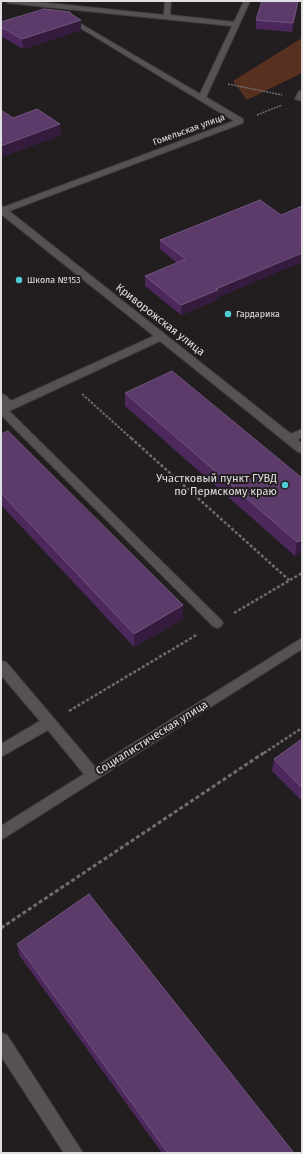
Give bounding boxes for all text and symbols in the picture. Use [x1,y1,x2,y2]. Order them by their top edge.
street label: Гомельская улица [152,112,226,148]
marker: Школа №153 [14,275,24,285]
place label: Школа №153 [27,275,80,285]
street label: Криворожская улица [113,281,207,359]
marker: Гардарика [223,309,233,319]
place label: Гардарика [236,309,280,319]
place label: Участковый пункт ГУВД по Пермскому краю [156,472,277,498]
marker: Участковый пункт ГУВД по Пермскому краю [280,480,290,490]
street label: Социалистическая улица [94,698,210,778]

